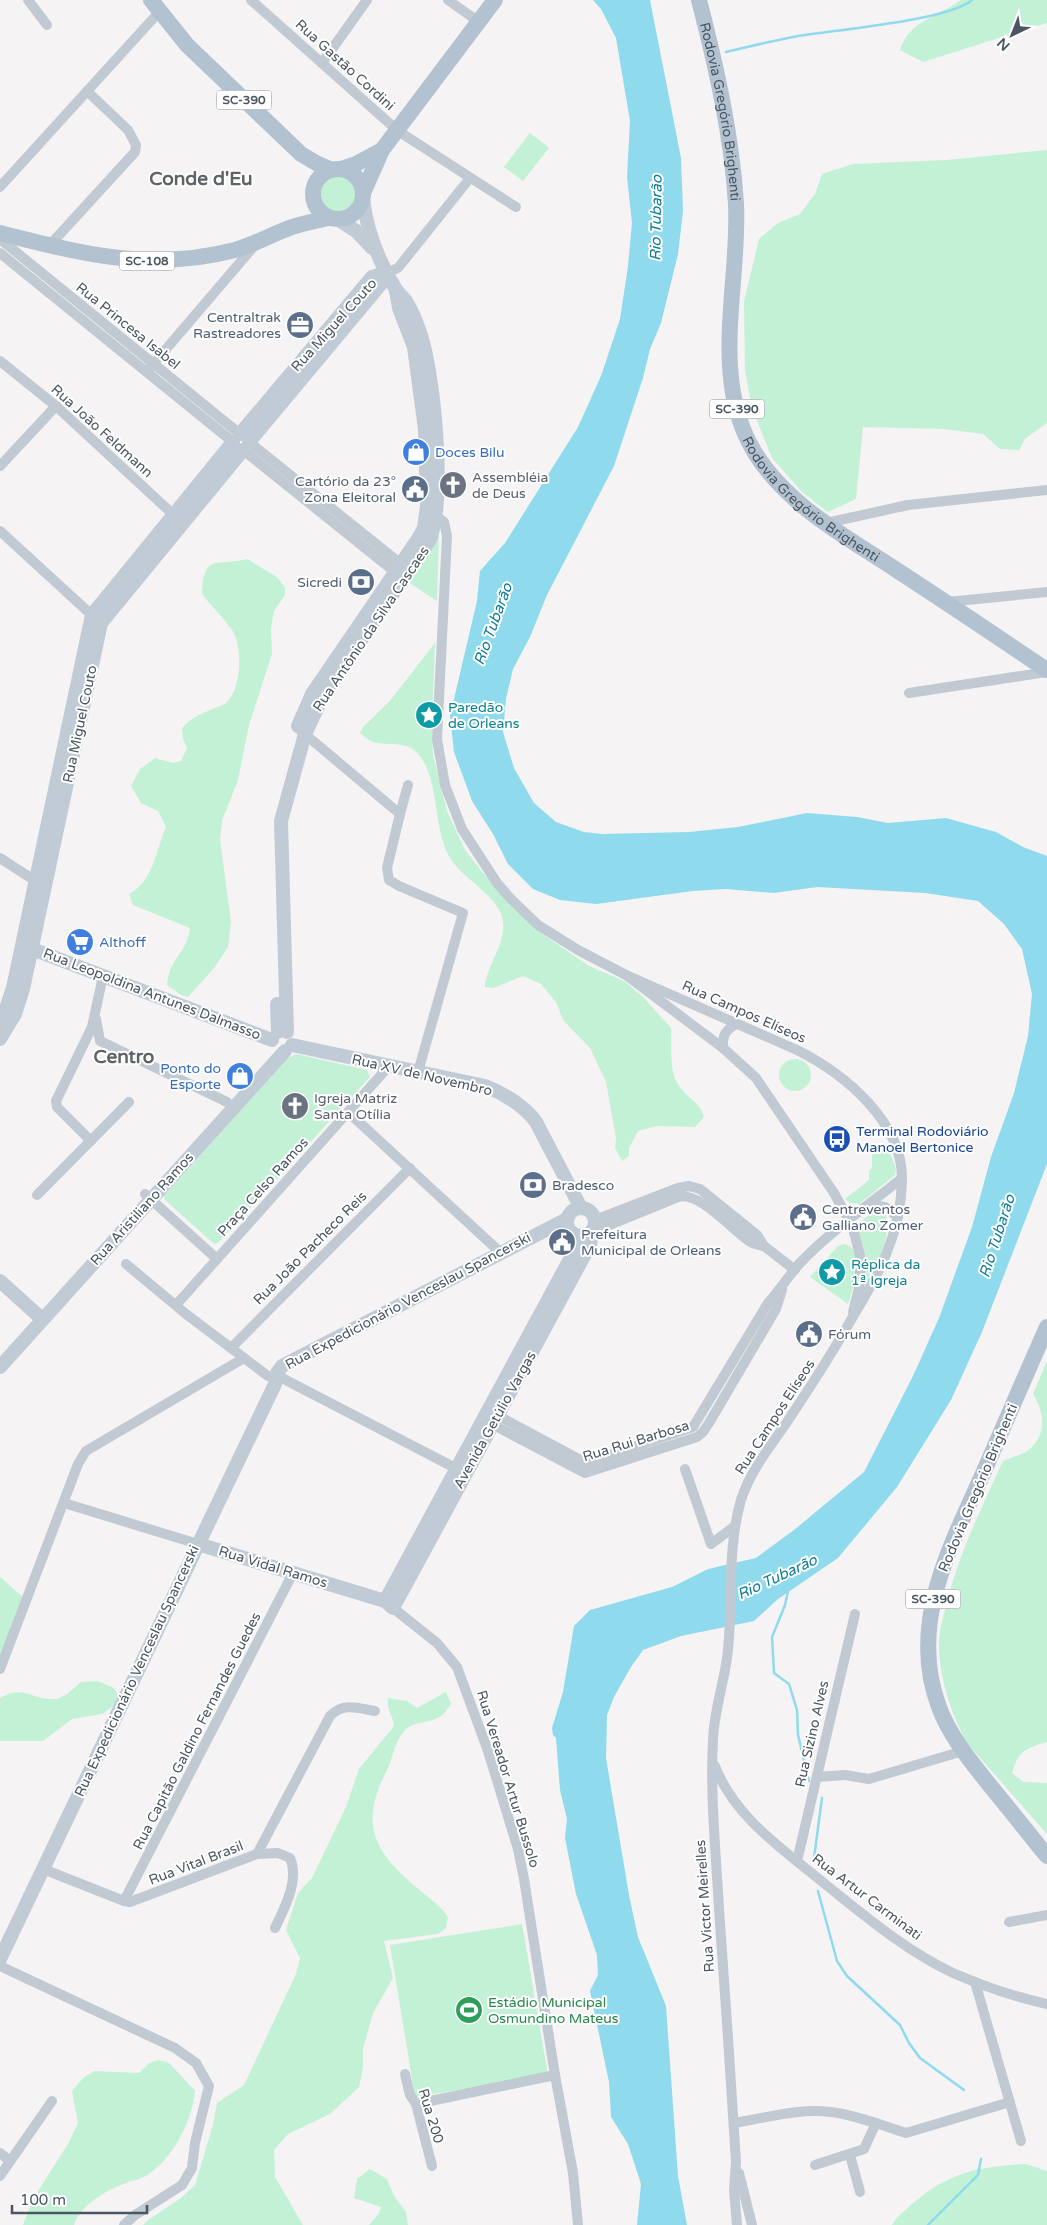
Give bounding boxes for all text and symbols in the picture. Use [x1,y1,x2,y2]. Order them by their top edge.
north arrow [987,10,1037,60]
street label: Rua Gastão Cordini [292,16,398,114]
street label: Rodovia Gregório Brighenti [696,20,744,202]
text: N [994,34,1013,54]
road number: SC-390 [216,90,272,110]
district label: Conde d'Eu [149,168,253,190]
water label: Rio Tubarão [646,174,666,261]
road number: SC-108 [120,252,174,270]
street label: Rua Miguel Couto [288,275,380,375]
street label: Rua Princesa Isabel [73,279,183,373]
place label: Centraltrak Rastreadores [193,309,281,342]
office icon: Centraltrak Rastreadores [285,310,315,340]
street label: Rua João Feldmann [48,381,156,481]
road number: SC-390 [710,399,764,418]
street label: Rodovia Gregório Brighenti [739,433,883,565]
shop icon: Doces Bilu [401,437,431,467]
place label: Doces Bilu [435,444,505,461]
place label: Assembléia de Deus [472,469,548,502]
church icon: Assembléia de Deus [438,470,468,500]
place label: Cartório da 23° Zona Eleitoral [295,473,396,506]
public building icon: Cartório da 23° Zona Eleitoral [400,474,430,504]
street label: Rua Antônio da Silva Cascaes [309,543,433,715]
bank icon: Sicredi [346,567,376,597]
place label: Sicredi [297,574,342,591]
water label: Rio Tubarão [470,580,516,667]
street label: Rua Miguel Couto [59,664,101,784]
place label: Paredão de Orleans [448,699,520,732]
place icon: Paredão de Orleans [414,700,444,730]
supermarket icon: Althoff [65,927,95,957]
place label: Althoff [99,934,146,951]
street label: Rua Leopoldina Antunes Dalmasso [41,945,263,1043]
street label: Rua Campos Elíseos [679,977,809,1047]
district label: Centro [94,1046,154,1068]
street label: Rua XV de Novembro [350,1051,494,1099]
place label: Ponto do Esporte [160,1060,221,1093]
shop icon: Ponto do Esporte [225,1061,255,1091]
place label: Igreja Matriz Santa Otília [314,1090,397,1123]
church icon: Igreja Matriz Santa Otília [280,1091,310,1121]
place label: Terminal Rodoviário Manoel Bertonice [856,1123,989,1156]
bus stop icon: Terminal Rodoviário Manoel Bertonice [822,1124,852,1154]
street label: Praça Celso Ramos [214,1134,312,1240]
street label: Rua Aristiliano Ramos [87,1149,197,1269]
bank icon: Bradesco [518,1170,548,1200]
place label: Bradesco [552,1177,614,1194]
street label: Rua João Pacheco Reis [250,1188,370,1308]
water label: Rio Tubarão [975,1191,1019,1280]
place label: Centreventos Galliano Zomer [822,1201,924,1234]
public building icon: Centreventos Galliano Zomer [788,1202,818,1232]
place label: Prefeitura Municipal de Orleans [581,1226,721,1259]
public building icon: Prefeitura Municipal de Orleans [547,1227,577,1257]
street label: Rua Expedicionário Venceslau Spancerski [282,1229,534,1373]
place label: Réplica da 1ª Igreja [851,1256,920,1289]
place icon: Réplica da 1ª Igreja [817,1257,847,1287]
public building icon: Fórum [794,1319,824,1349]
place label: Fórum [828,1326,871,1343]
street label: Avenida Getúlio Vargas [450,1348,540,1492]
street label: Rua Campos Elíseos [731,1356,819,1478]
street label: Rodovia Gregório Brighenti [935,1401,1021,1575]
street label: Rua Rui Barbosa [581,1417,691,1465]
street label: Rua Vidal Ramos [217,1542,330,1592]
street label: Rua Expedicionário Venceslau Spancerski [71,1543,203,1799]
water label: Rio Tubarão [734,1550,821,1603]
road number: SC-390 [906,1590,960,1608]
street label: Rua Capitão Galdino Fernandes Guedes [129,1609,265,1852]
street label: Rua Sizino Alves [791,1679,833,1789]
street label: Rua Vereador Artur Bussolo [473,1688,543,1870]
street label: Rua Vital Brasil [146,1837,246,1889]
street label: Rua Victor Meirelles [692,1839,718,1973]
street label: Rua Artur Carminati [809,1850,925,1944]
place label: Estádio Municipal Osmundino Mateus [488,1994,619,2027]
sports icon: Estádio Municipal Osmundino Mateus [454,1995,484,2025]
street label: Rua 200 [415,2087,447,2146]
scale bar [12,2182,148,2214]
text: 100 m [20,2191,66,2209]

